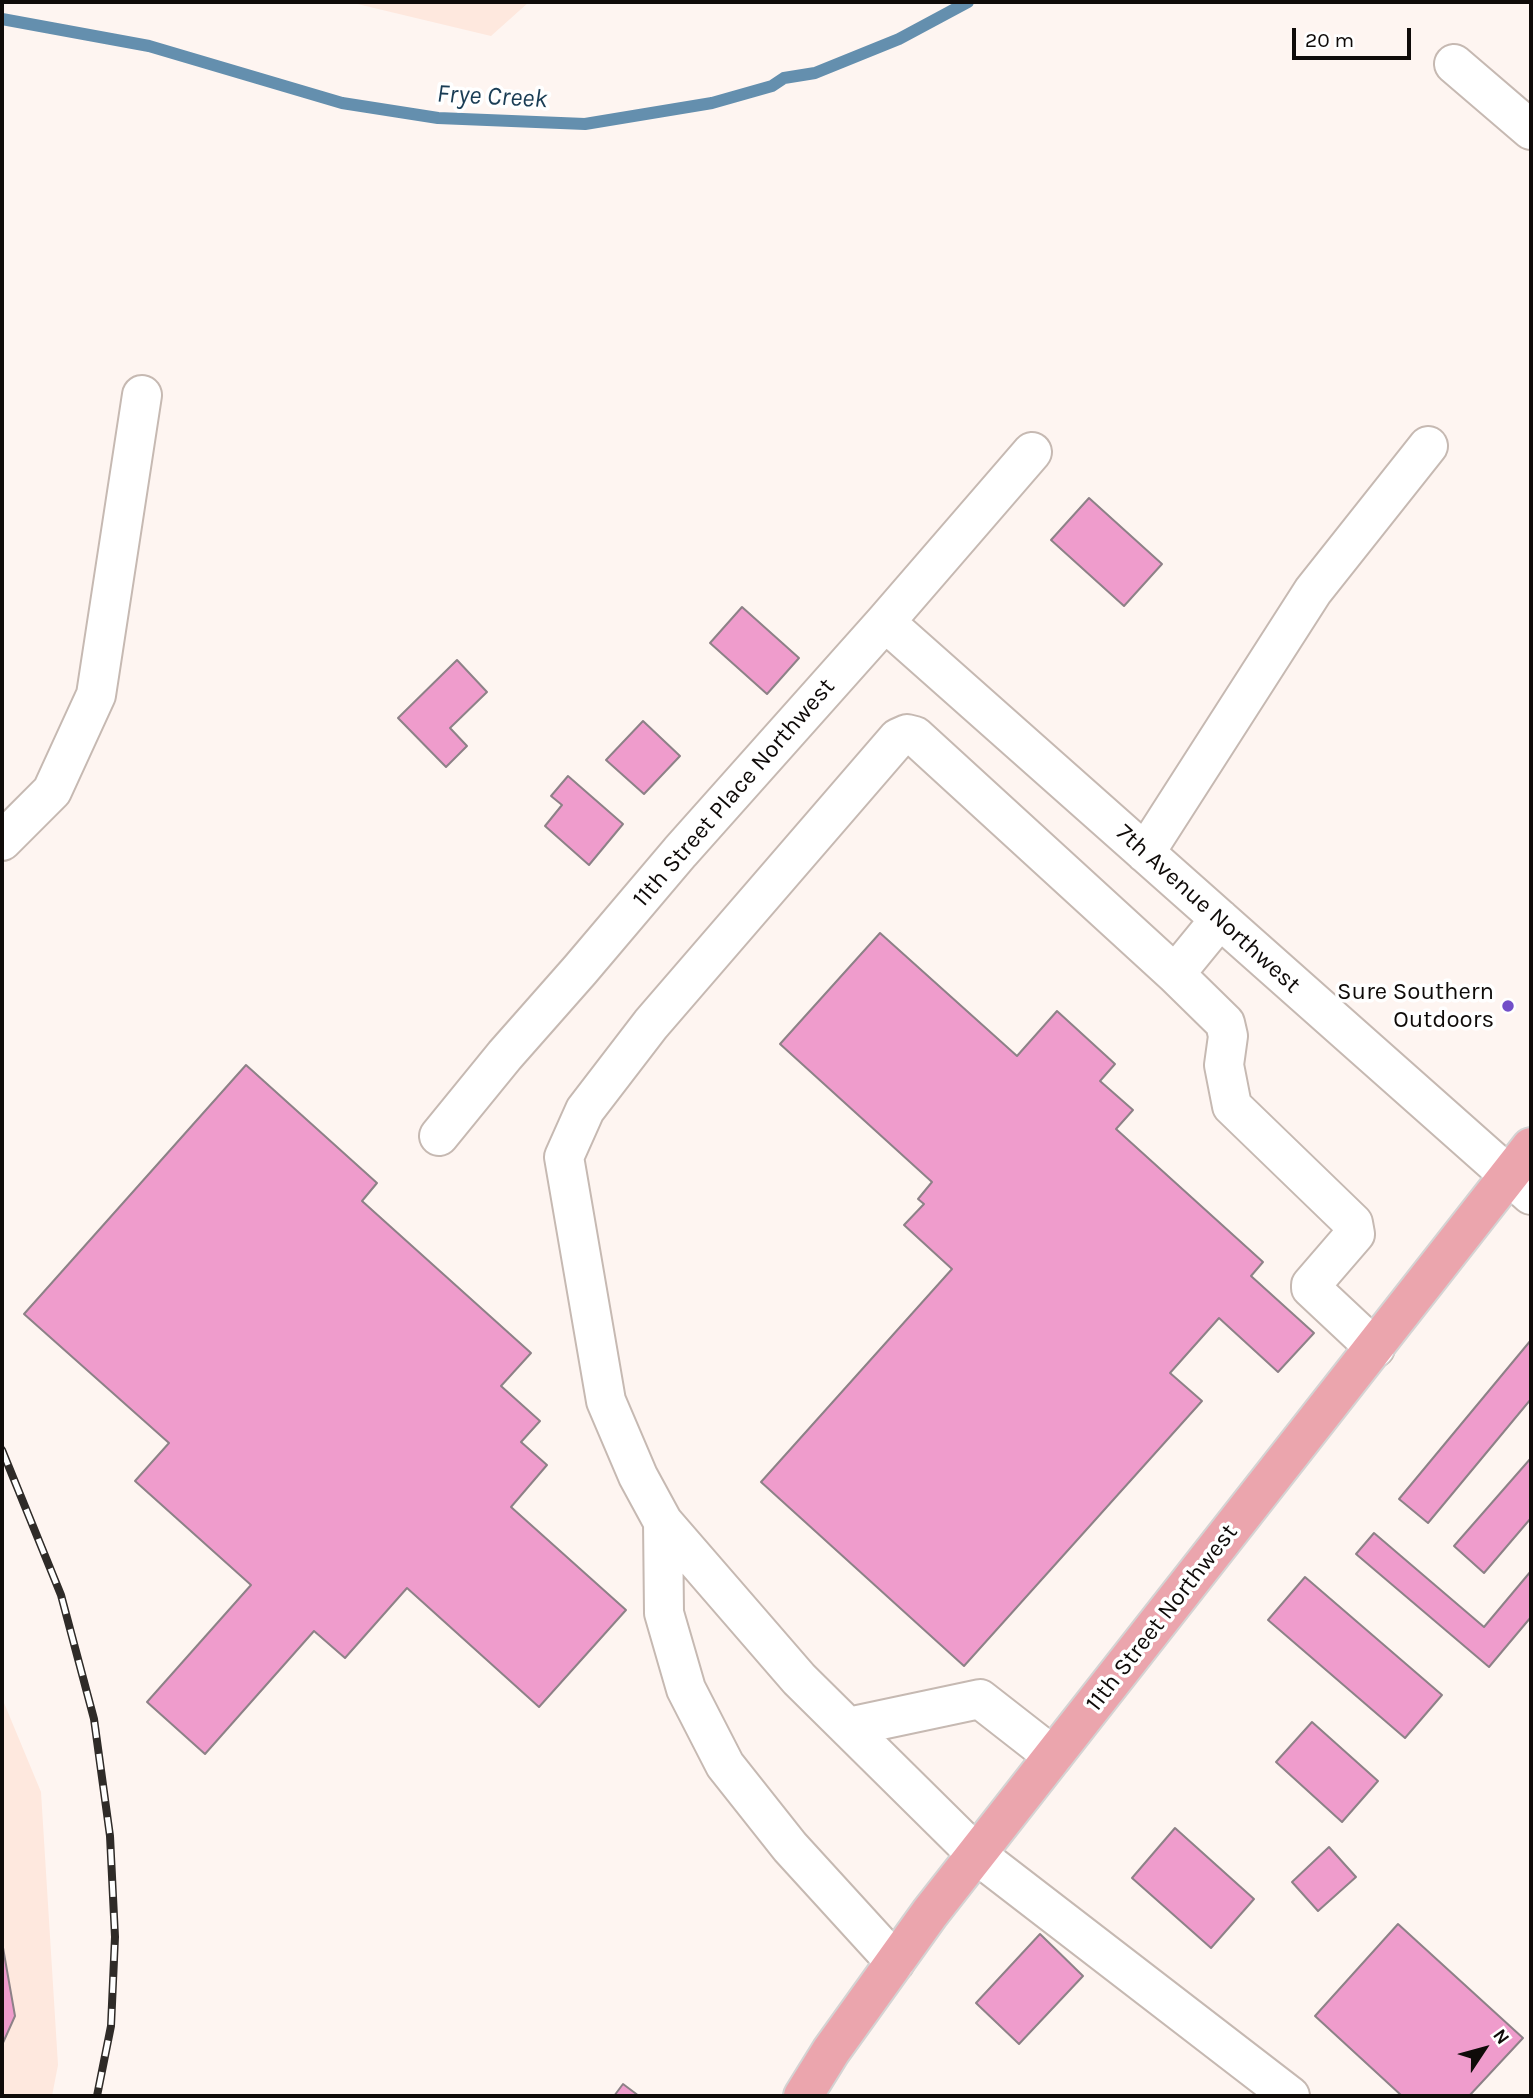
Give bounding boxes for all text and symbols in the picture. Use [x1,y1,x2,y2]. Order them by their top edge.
scale bar [1295,14,1414,58]
text: 20 m [1305,28,1354,52]
water label: Frye Creek [436,79,548,115]
street label: 11th Street Place Northwest [627,673,841,913]
street label: 7th Avenue Northwest [1110,819,1306,999]
place label: Sure Southern Outdoors [1337,978,1494,1034]
marker: Sure Southern Outdoors [1500,998,1516,1014]
street label: 11th Street Northwest [1080,1519,1244,1717]
north arrow [1449,2014,1519,2084]
text: N [1488,2025,1514,2049]

